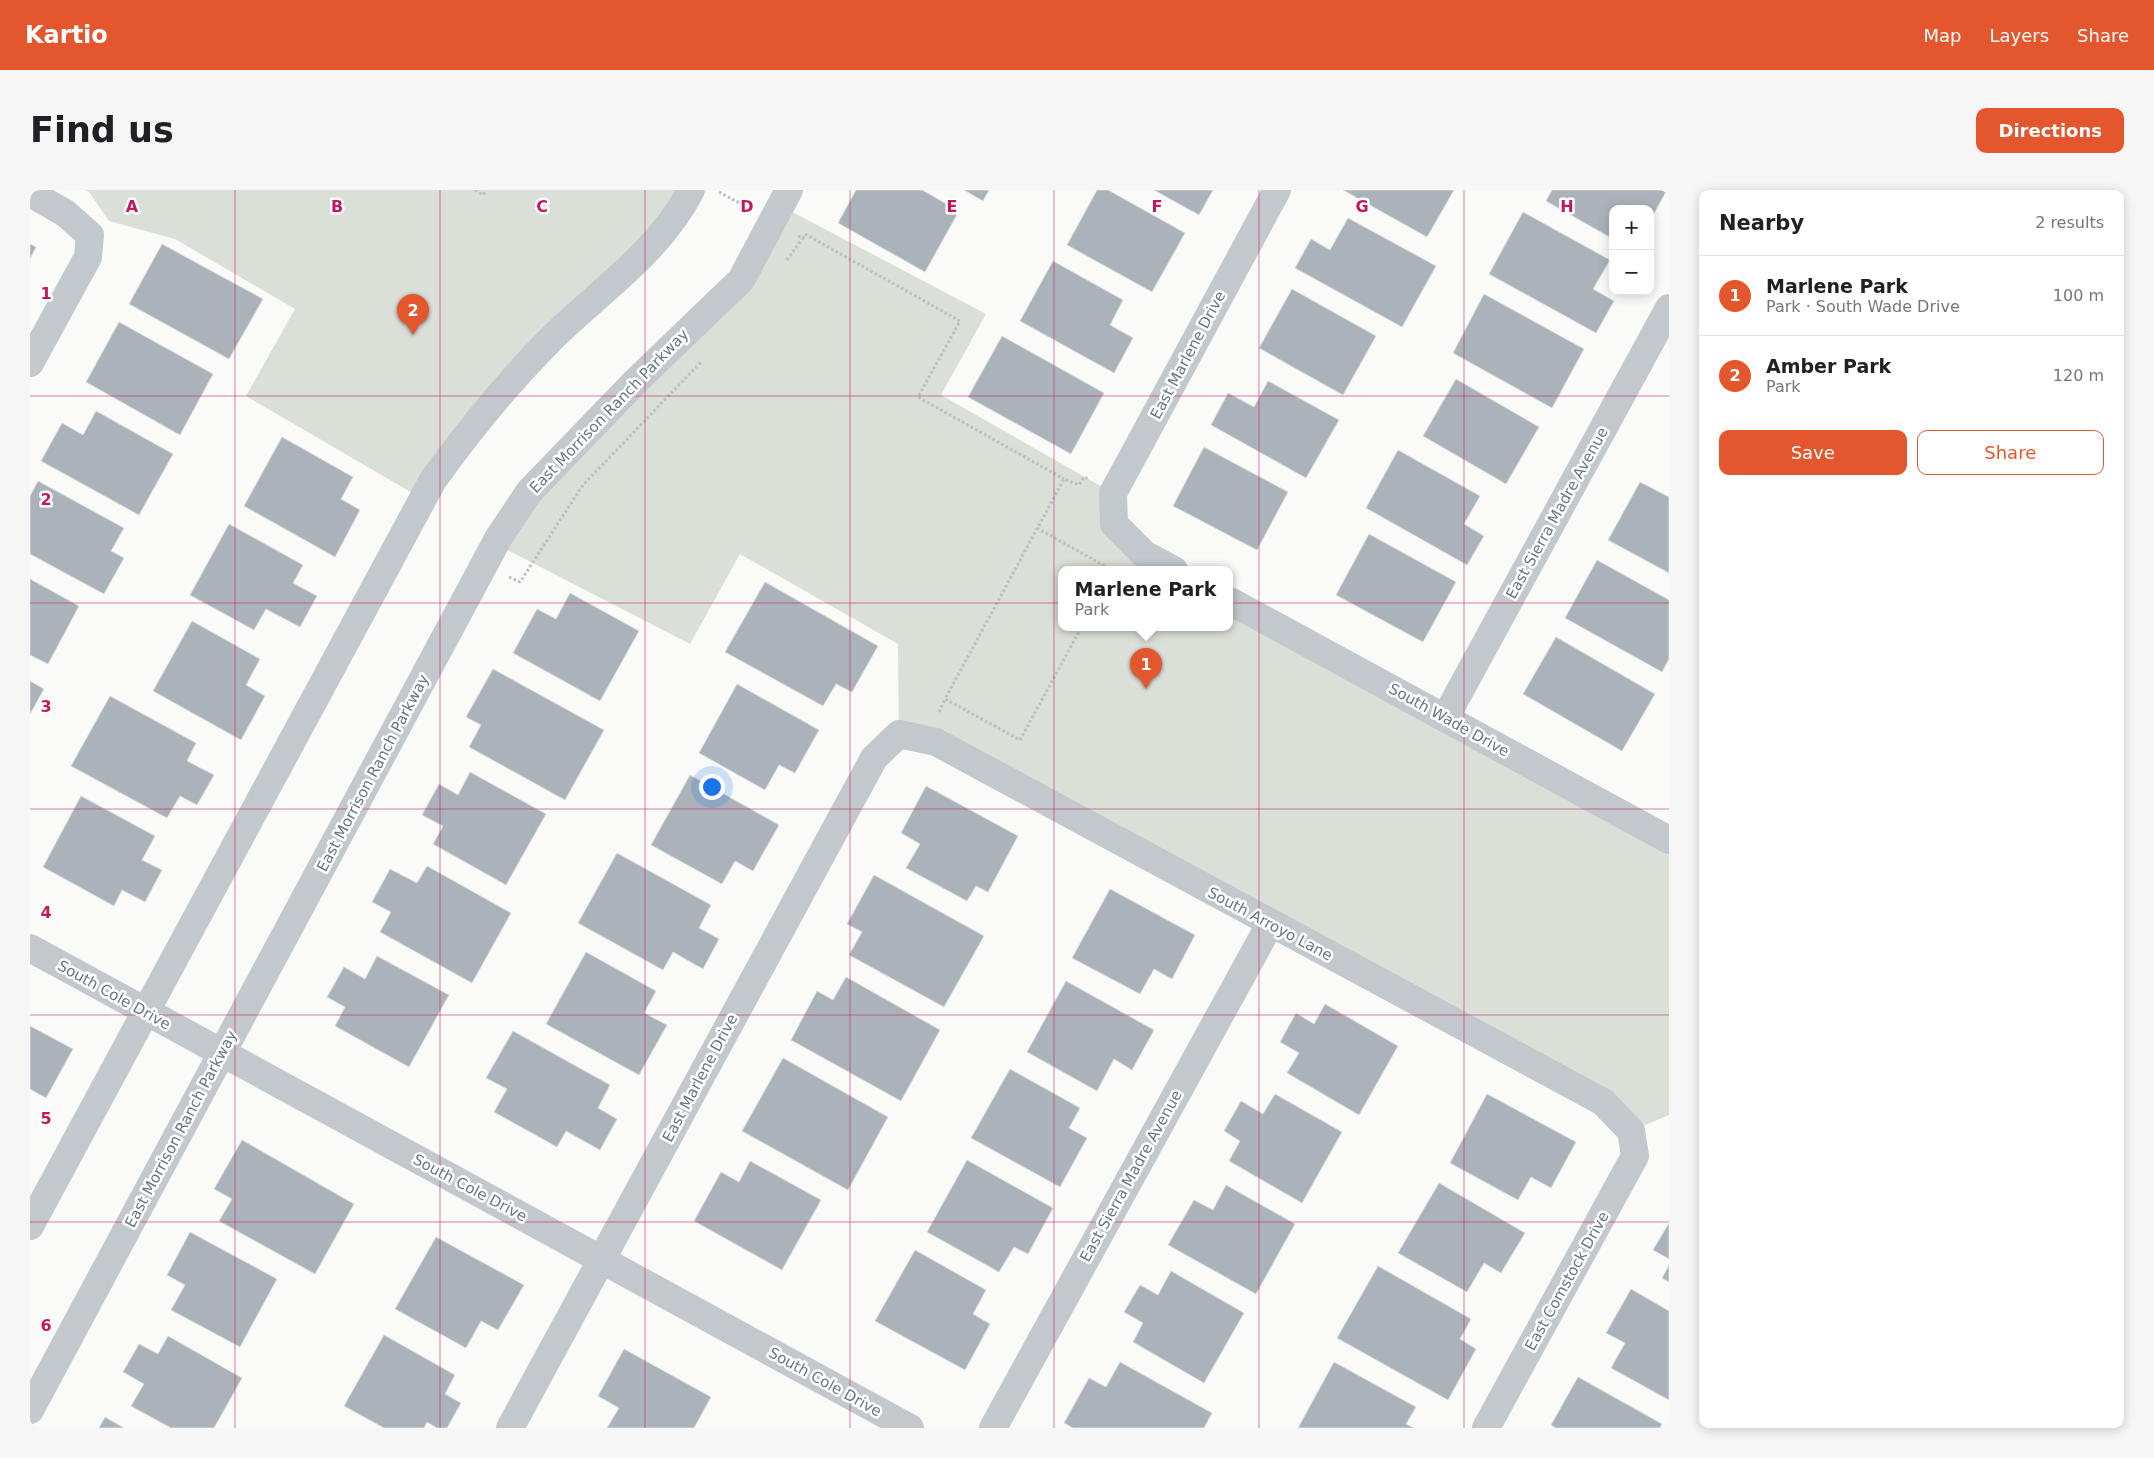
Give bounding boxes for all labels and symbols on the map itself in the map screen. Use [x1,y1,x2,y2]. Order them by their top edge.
text: A [126,197,139,216]
text: B [331,197,343,216]
text: C [536,197,548,216]
text: D [740,197,754,216]
text: E [947,197,957,216]
text: F [1152,197,1162,216]
text: G [1355,197,1369,216]
text: H [1560,197,1574,216]
text: 1 [40,284,52,303]
street label: East Marlene Drive [1147,288,1229,422]
pin: 2 [397,294,429,335]
street label: East Morrison Ranch Parkway [526,325,692,497]
street label: East Sierra Madre Avenue [1502,424,1612,602]
text: 2 [40,490,52,509]
pin: 1 [1130,648,1162,689]
street label: East Morrison Ranch Parkway [313,671,433,875]
street label: South Wade Drive [1386,679,1512,761]
text: 3 [40,697,52,716]
your location [699,774,725,800]
street label: South Arroyo Lane [1205,884,1335,964]
text: 4 [40,903,52,922]
street label: South Cole Drive [54,957,174,1033]
street label: East Marlene Drive [659,1011,741,1145]
street label: East Morrison Ranch Parkway [121,1027,241,1231]
street label: East Sierra Madre Avenue [1076,1087,1186,1265]
text: 5 [40,1109,52,1128]
street label: South Cole Drive [410,1150,530,1226]
street label: East Comstock Drive [1521,1208,1613,1354]
text: 6 [40,1316,52,1335]
street label: South Cole Drive [765,1344,885,1420]

